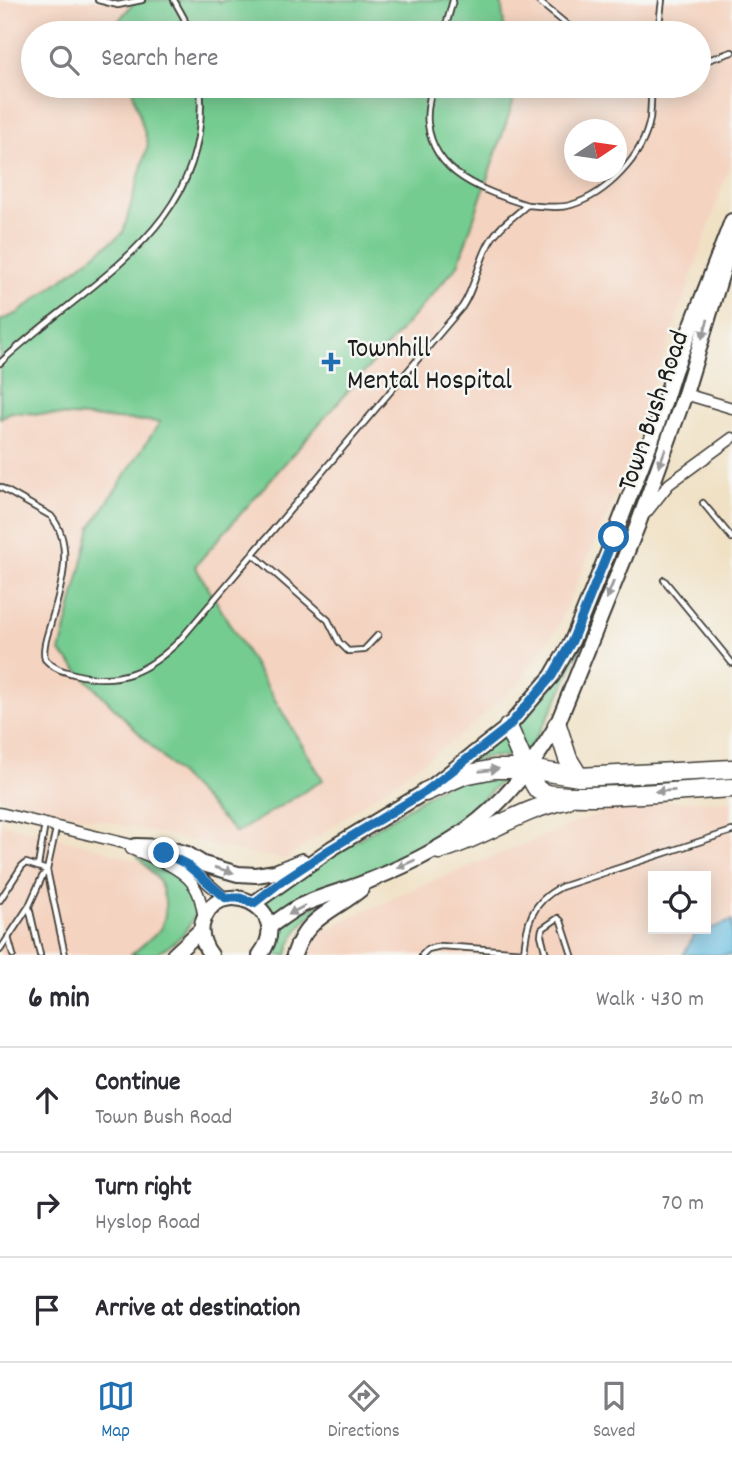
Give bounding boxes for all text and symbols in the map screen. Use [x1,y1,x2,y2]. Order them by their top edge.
search box [21,21,711,98]
icon: search [45,41,83,79]
text: Search here [101,41,219,78]
north arrow [564,119,627,182]
one-way arrow [699,319,710,340]
street label: Town Bush Road [610,326,702,497]
place label: Townhill Mental Hospital [347,331,512,403]
marker: Townhill Mental Hospital [321,352,341,372]
one-way arrow [656,447,667,468]
route start [598,521,629,552]
one-way arrow [605,580,616,601]
one-way arrow [479,764,501,775]
one-way arrow [654,786,676,797]
route end [148,837,179,868]
one-way arrow [395,859,416,870]
one-way arrow [214,866,235,876]
map controls [648,871,711,934]
button: locate [648,871,711,934]
one-way arrow [287,904,306,916]
text: 6 min [28,979,90,1022]
text: Walk · 430 m [596,984,704,1017]
text: Continue [95,1065,180,1102]
icon: ahead [28,1081,66,1119]
text: 360 m [649,1083,704,1116]
text: Town Bush Road [95,1102,232,1135]
text: Turn right [95,1170,192,1207]
icon: right [28,1186,66,1224]
text: 70 m [662,1188,704,1221]
text: Hyslop Road [95,1207,200,1240]
icon: arrive [28,1291,66,1329]
text: Arrive at destination [95,1291,300,1328]
tab: Map [97,1377,135,1446]
tab: Directions [328,1377,400,1446]
tab: Saved [593,1377,635,1446]

